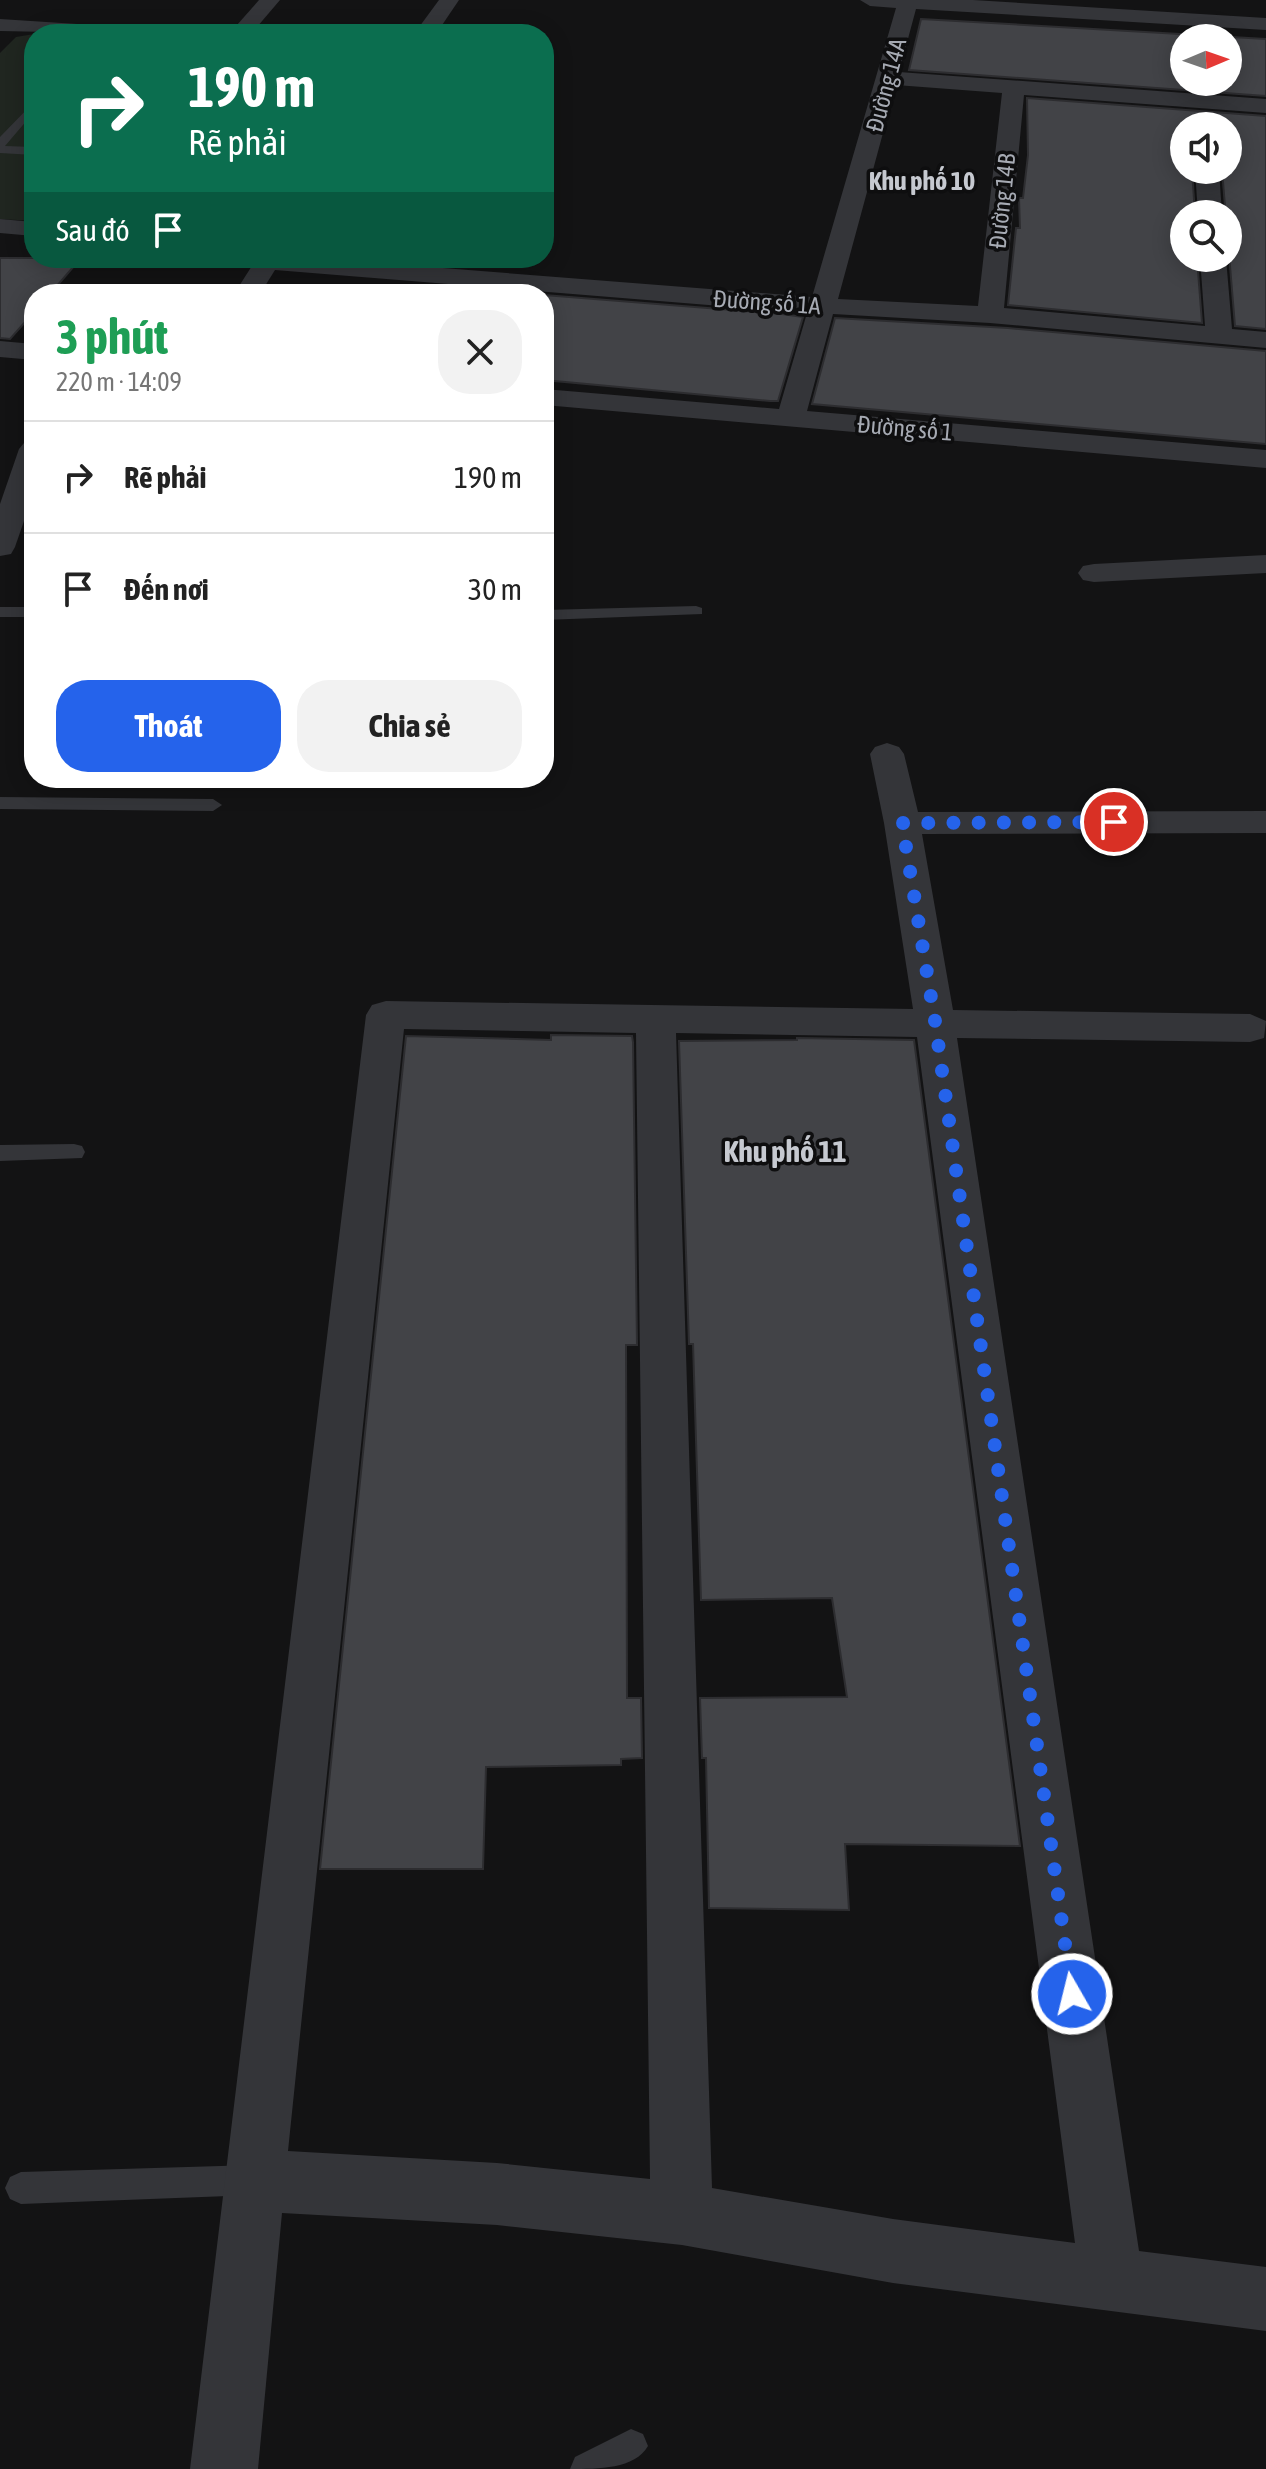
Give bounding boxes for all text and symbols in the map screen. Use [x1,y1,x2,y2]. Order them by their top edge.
north arrow [1170,24,1242,96]
map controls [1170,24,1242,272]
street label: Đường 14A [861,35,912,135]
text: 190 m [188,55,315,119]
icon: right [56,56,160,160]
button: sound [1170,112,1242,184]
text: Rẽ phải [188,121,287,163]
street label: Đường 14B [984,151,1020,250]
district label: Khu phố 10 [869,166,975,196]
button: search [1170,200,1242,272]
icon: arrive [146,208,190,252]
text: Sau đó [56,213,130,247]
street label: Đường số 1A [712,285,822,319]
text: 3 phút [56,309,168,364]
button: close [438,310,522,394]
text: 220 m · 14:09 [56,367,182,397]
street label: Đường số 1 [856,410,954,446]
icon: right [56,455,100,499]
text: Rẽ phải [124,460,206,494]
text: 190 m [454,460,522,494]
icon: arrive [56,567,100,611]
text: Đến nơi [124,572,209,606]
text: 30 m [468,572,522,606]
button: Thoát [56,680,281,772]
button: Chia sẻ [297,680,522,772]
pin [1080,788,1148,856]
icon: arrive [1092,800,1136,844]
district label: Khu phố 11 [723,1134,847,1168]
position arrow [1030,1952,1114,2036]

